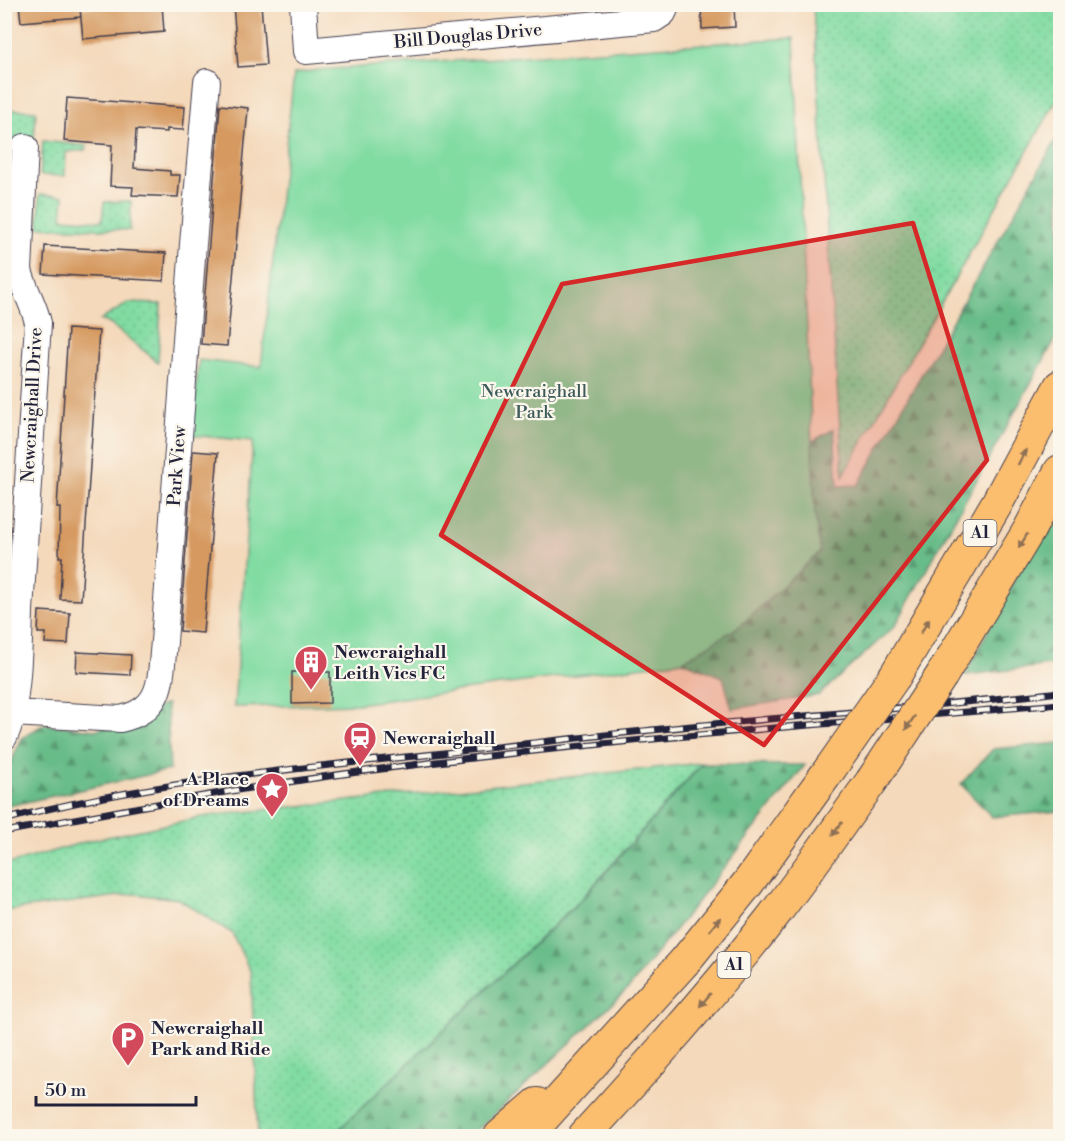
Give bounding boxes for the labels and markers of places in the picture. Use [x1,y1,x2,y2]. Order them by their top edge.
place label: Newcraighall Leith Vics FC [334,641,446,685]
building icon: Newcraighall Leith Vics FC [293,644,329,691]
station icon: Newcraighall [342,720,378,767]
place label: Newcraighall [383,727,495,750]
place label: A Place of Dreams [163,768,249,812]
place icon: A Place of Dreams [254,771,290,818]
place label: Newcraighall Park and Ride [151,1017,271,1061]
parking icon: Newcraighall Park and Ride [110,1020,146,1067]

